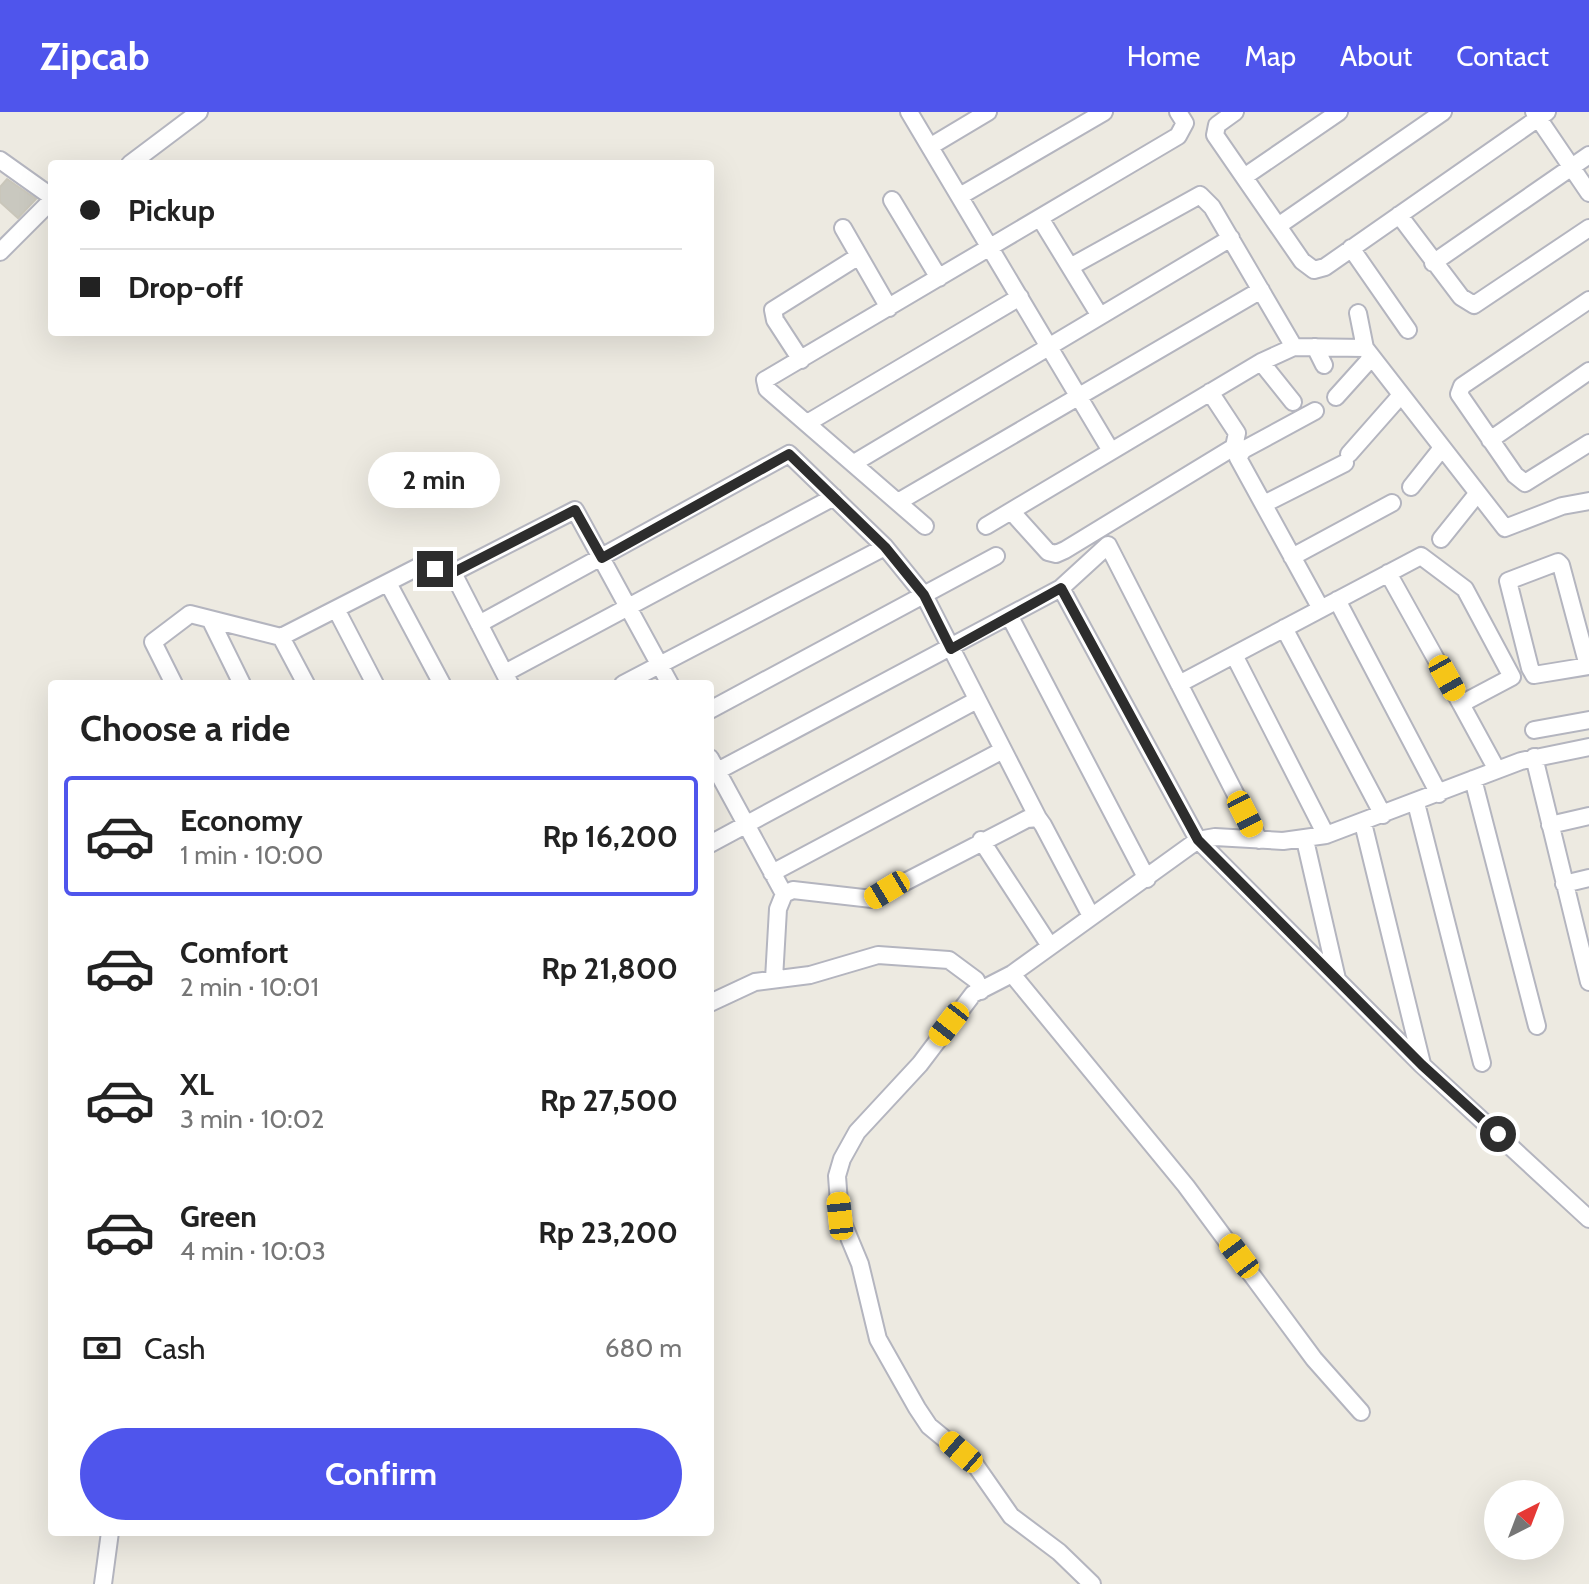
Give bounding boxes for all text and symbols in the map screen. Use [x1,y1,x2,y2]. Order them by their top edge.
text: Zipcab [40,33,149,80]
text: Home [1127,39,1200,73]
text: Map [1244,39,1296,73]
text: About [1340,39,1412,73]
text: Contact [1456,39,1549,73]
text: Pickup [128,192,215,229]
text: Drop-off [128,269,243,306]
callout: 2 min [369,453,501,509]
text: 2 min [403,464,465,496]
route end [417,551,453,587]
car [1425,651,1469,705]
text: Choose a ride [80,706,290,750]
car [1223,787,1267,841]
icon: car [84,800,156,872]
text: Economy [180,802,303,839]
text: Rp 16,200 [542,818,678,855]
text: 1 min · 10:00 [180,839,323,871]
car [860,867,914,913]
icon: car [84,932,156,1004]
text: Comfort [180,934,288,971]
text: Rp 21,800 [541,950,678,987]
text: 2 min · 10:01 [180,971,319,1003]
car [925,998,973,1050]
icon: car [84,1064,156,1136]
text: XL [180,1066,214,1103]
text: Rp 27,500 [540,1082,678,1119]
text: 3 min · 10:02 [180,1103,324,1135]
route start [1480,1116,1516,1152]
car [826,1191,854,1241]
icon: car [84,1196,156,1268]
text: Green [180,1198,257,1235]
text: Rp 23,200 [538,1214,678,1251]
car [1215,1230,1263,1282]
text: 4 min · 10:03 [180,1235,326,1267]
icon: cash [80,1326,124,1370]
text: Cash [144,1330,206,1367]
text: 680 m [605,1332,682,1364]
car [935,1427,987,1477]
button: Confirm [80,1428,682,1520]
north arrow [1484,1480,1564,1560]
map controls [1484,1480,1564,1560]

